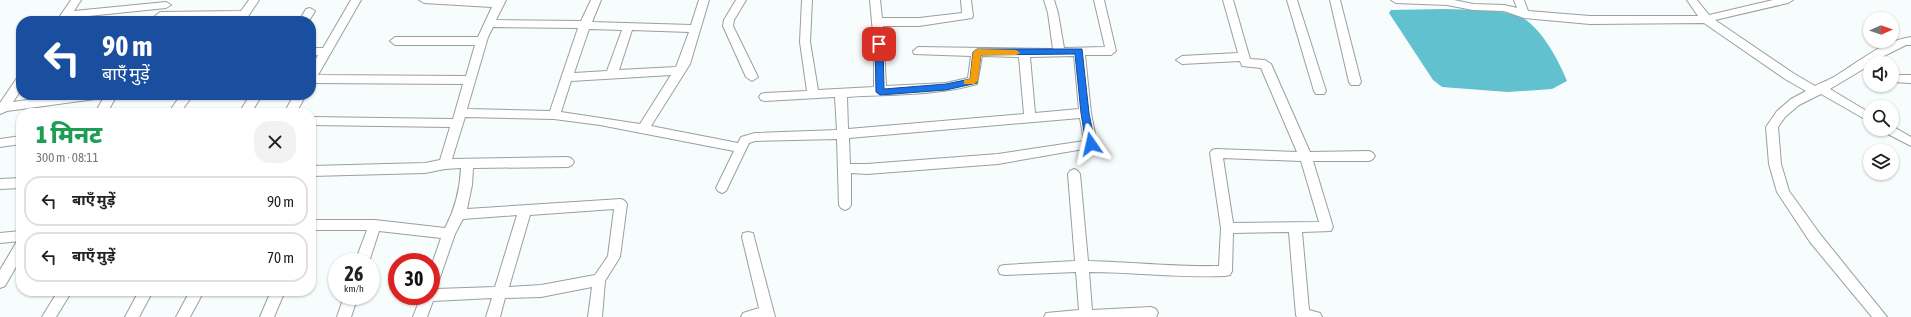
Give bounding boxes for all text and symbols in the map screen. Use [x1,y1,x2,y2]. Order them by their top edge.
north arrow [1863,12,1899,48]
map controls [1863,12,1899,180]
pin [862,27,896,61]
text: 90 m [102,30,152,62]
icon: left [36,32,88,84]
icon: arrive [868,33,890,55]
button: sound [1863,56,1899,92]
text: बाएँ मुड़ें [102,63,150,84]
button: search [1863,100,1899,136]
text: 1 मिनट [36,121,102,148]
button: close [254,121,296,163]
position arrow [1070,123,1112,165]
button: layers [1863,144,1899,180]
text: 300 m · 08:11 [36,150,99,165]
icon: left [38,190,60,212]
text: बाएँ मुड़ें [72,191,115,208]
text: 90 m [267,193,294,210]
icon: left [38,246,60,268]
text: बाएँ मुड़ें [72,247,115,264]
text: 70 m [267,249,294,266]
speed limit sign: 30 [388,253,440,305]
text: 26 [345,262,363,285]
text: km/h [344,283,364,294]

